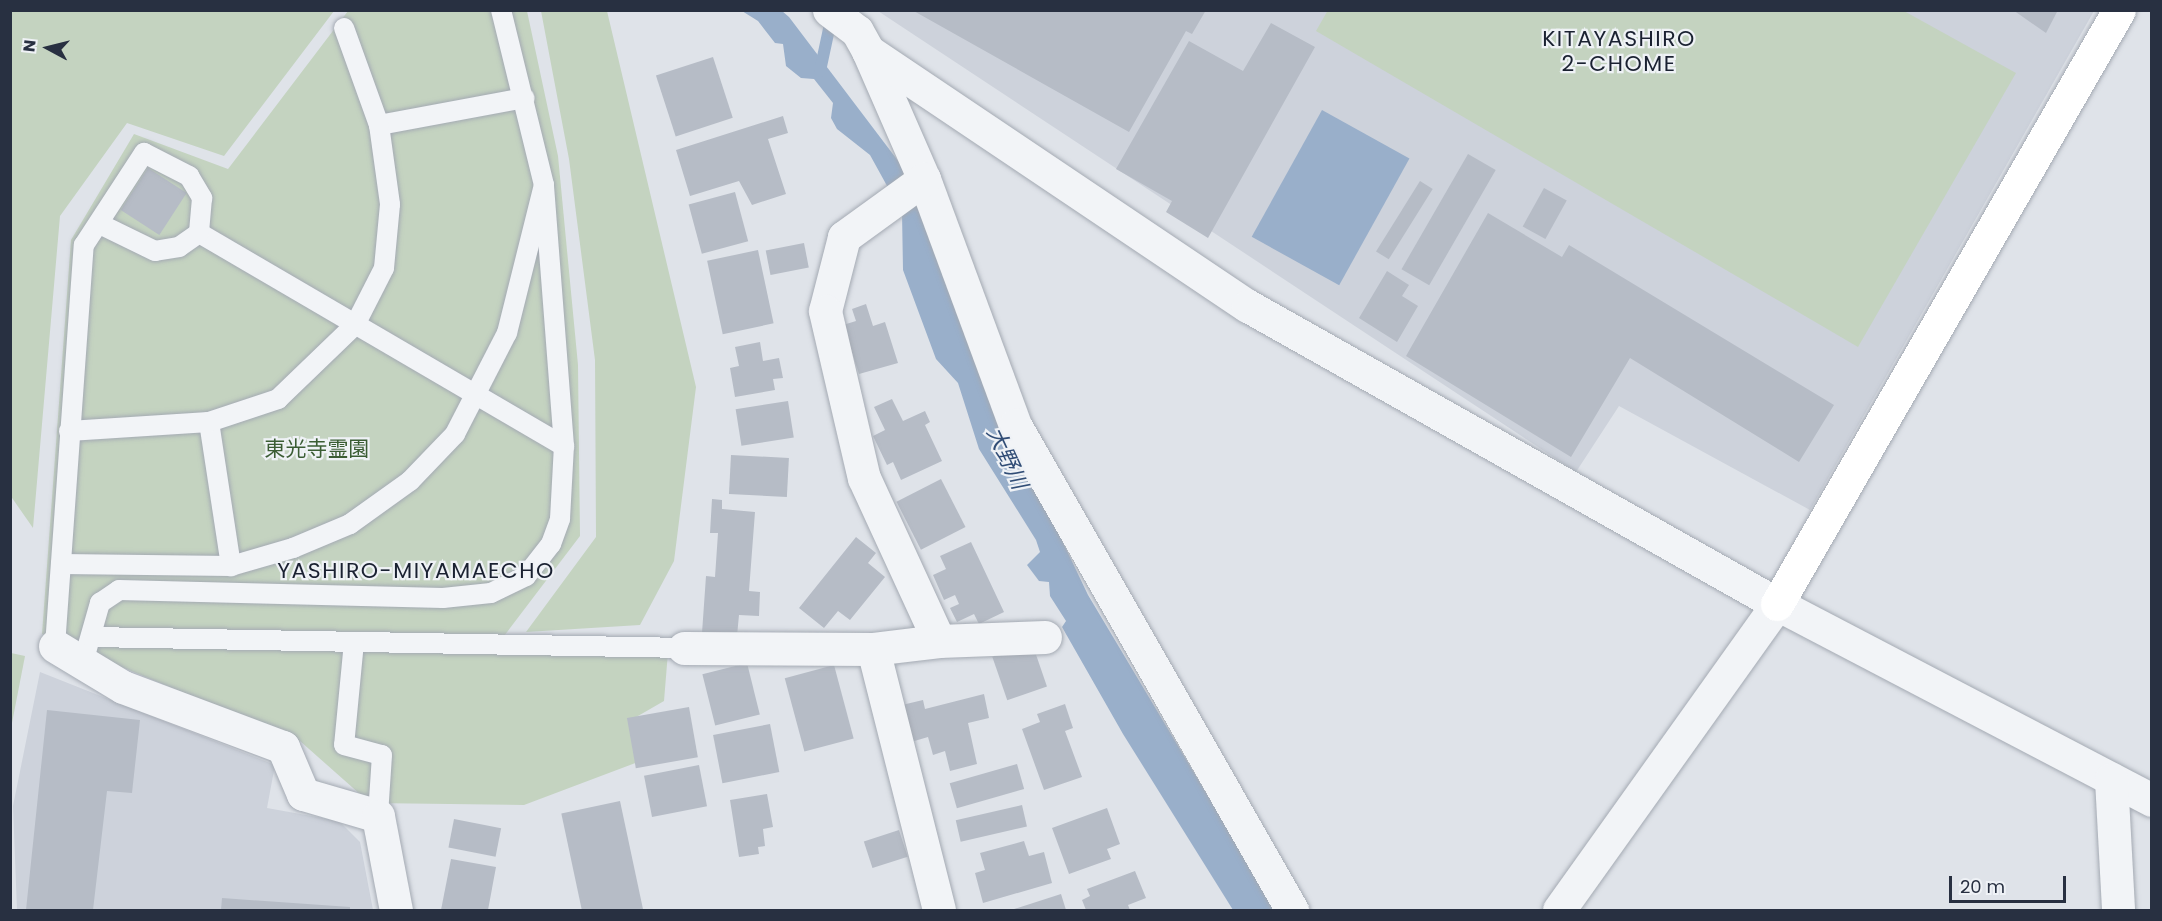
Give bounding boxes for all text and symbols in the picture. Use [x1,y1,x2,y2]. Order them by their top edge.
north arrow [18,18,78,78]
district label: KITAYASHIRO 2-CHOME [1542,25,1696,76]
text: N [17,38,42,53]
water label: 大野川 [981,423,1033,493]
park label: 東光寺霊園 [265,436,369,462]
district label: YASHIRO-MIYAMAECHO [277,558,555,584]
scale bar [1952,864,2069,902]
text: 20 m [1960,874,2005,899]

